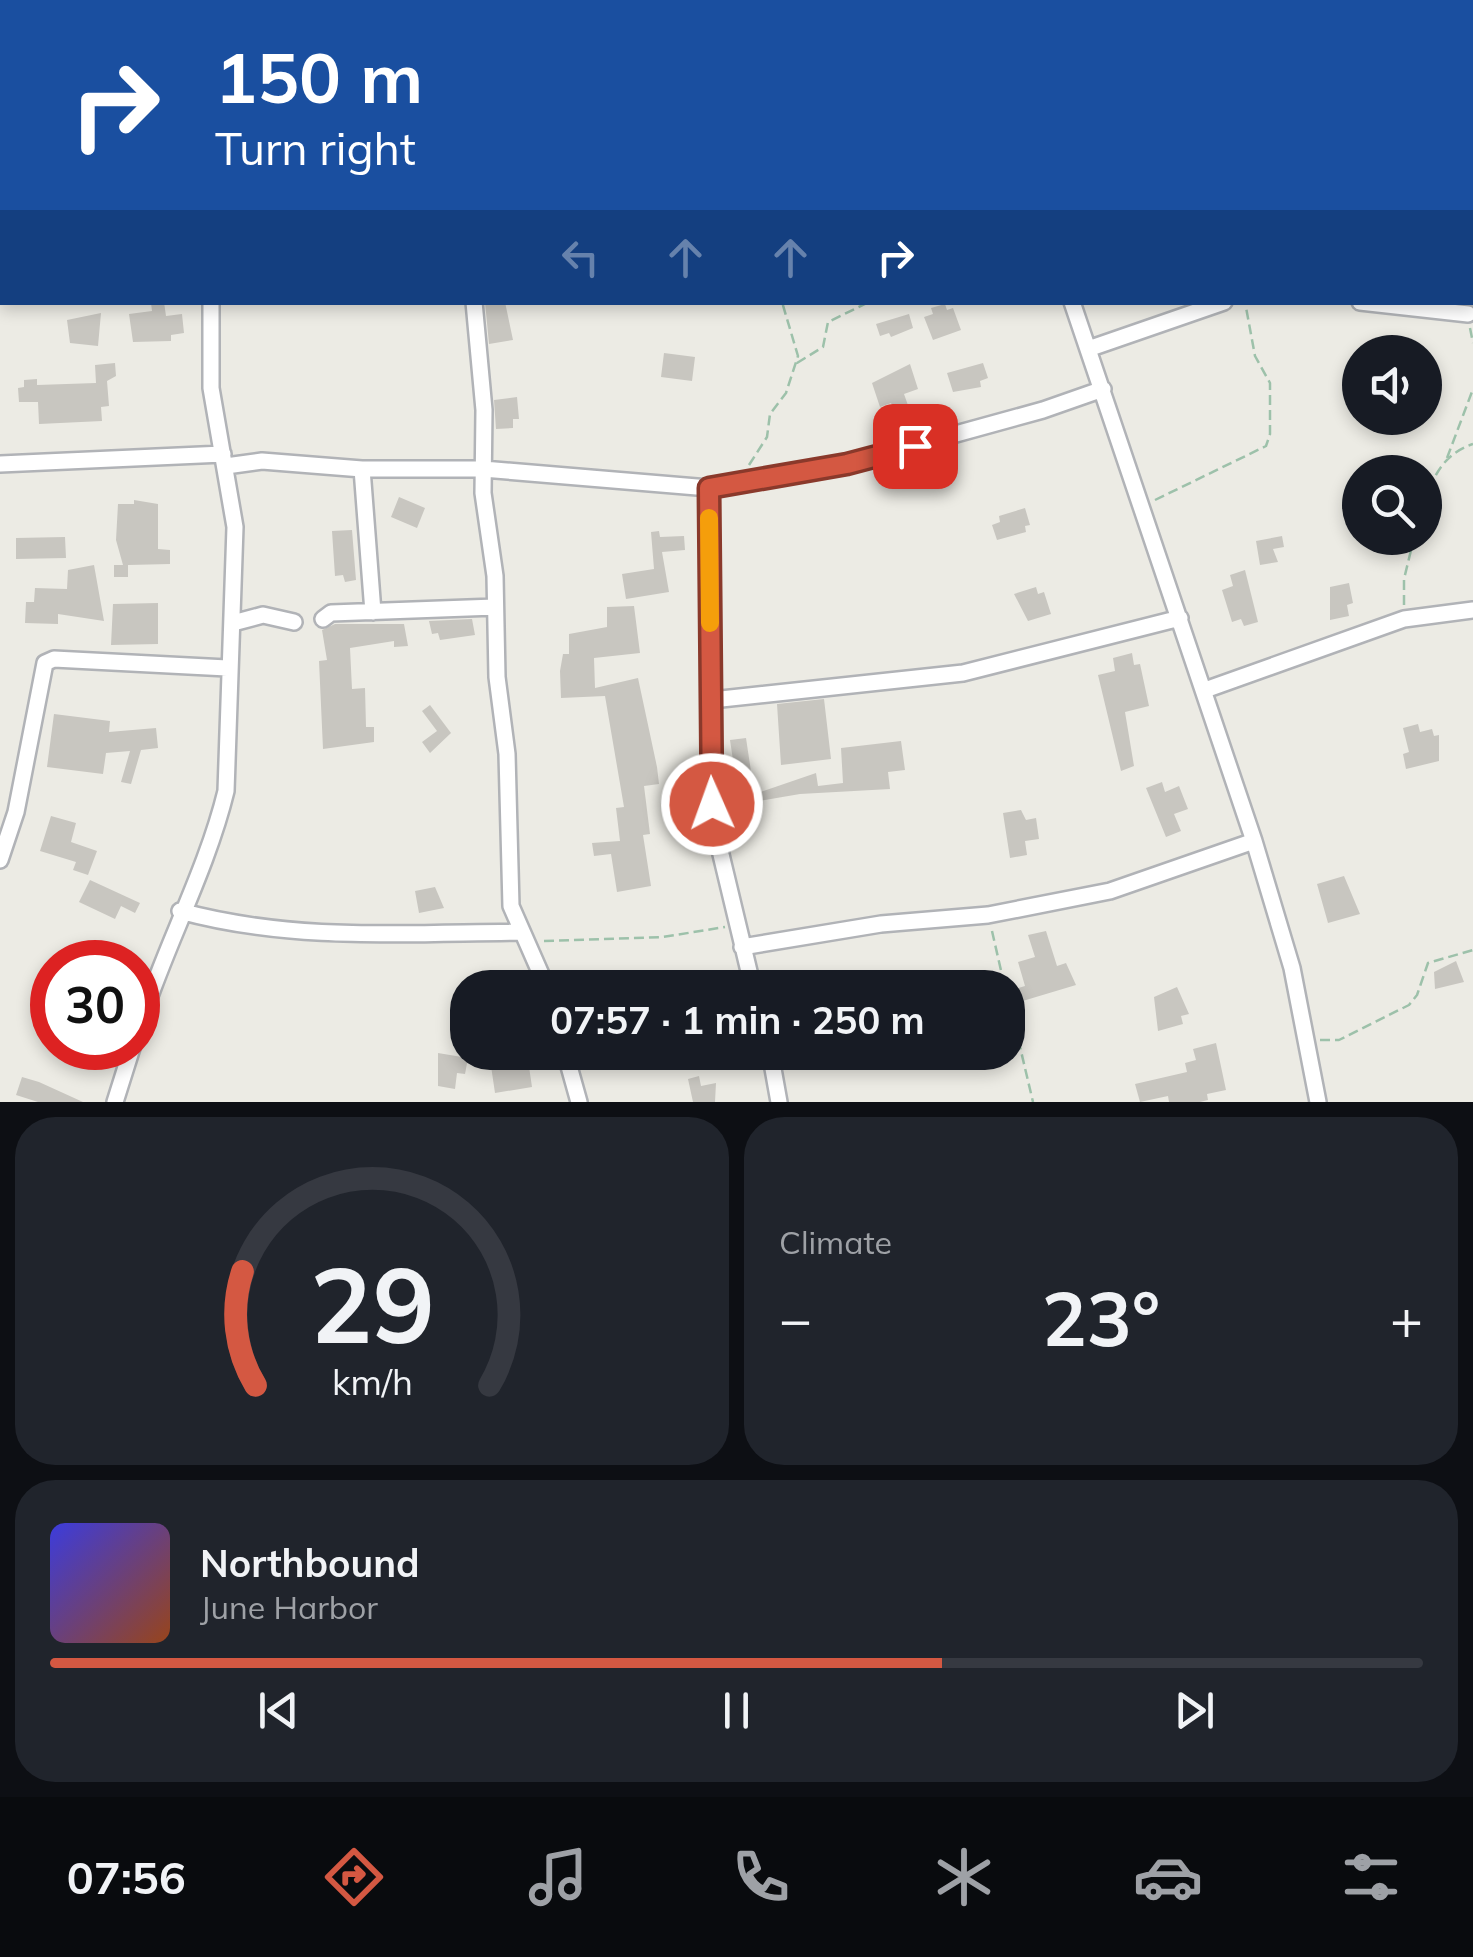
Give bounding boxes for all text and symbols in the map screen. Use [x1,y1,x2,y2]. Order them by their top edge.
text: 150 m [215,33,423,121]
icon: right [50,40,180,170]
text: Turn right [215,120,416,176]
icon: left [553,230,608,285]
icon: ahead [658,230,713,285]
icon: ahead [763,230,818,285]
icon: right [868,230,923,285]
map controls [1342,335,1442,555]
button: sound [1342,335,1442,435]
pin [873,404,958,489]
icon: arrive [888,419,943,474]
button: search [1342,455,1442,555]
position arrow [660,752,764,856]
speed limit sign: 30 [30,940,160,1070]
text: 07:57 · 1 min · 250 m [550,996,925,1044]
text: Climate [779,1222,892,1262]
text: 29 [310,1238,434,1369]
text: 23° [1042,1271,1160,1365]
text: − [779,1284,812,1353]
text: + [1390,1284,1423,1353]
text: km/h [332,1359,412,1404]
text: Northbound [200,1539,420,1587]
text: June Harbor [200,1587,378,1627]
icon: previous [251,1683,306,1738]
icon: pause [709,1683,764,1738]
icon: next [1167,1683,1222,1738]
icon: directions [319,1842,389,1912]
icon: music [523,1842,593,1912]
icon: phone [726,1842,796,1912]
icon: climate [929,1842,999,1912]
icon: car [1133,1842,1203,1912]
icon: filters [1336,1842,1406,1912]
text: 07:56 [67,1849,186,1905]

